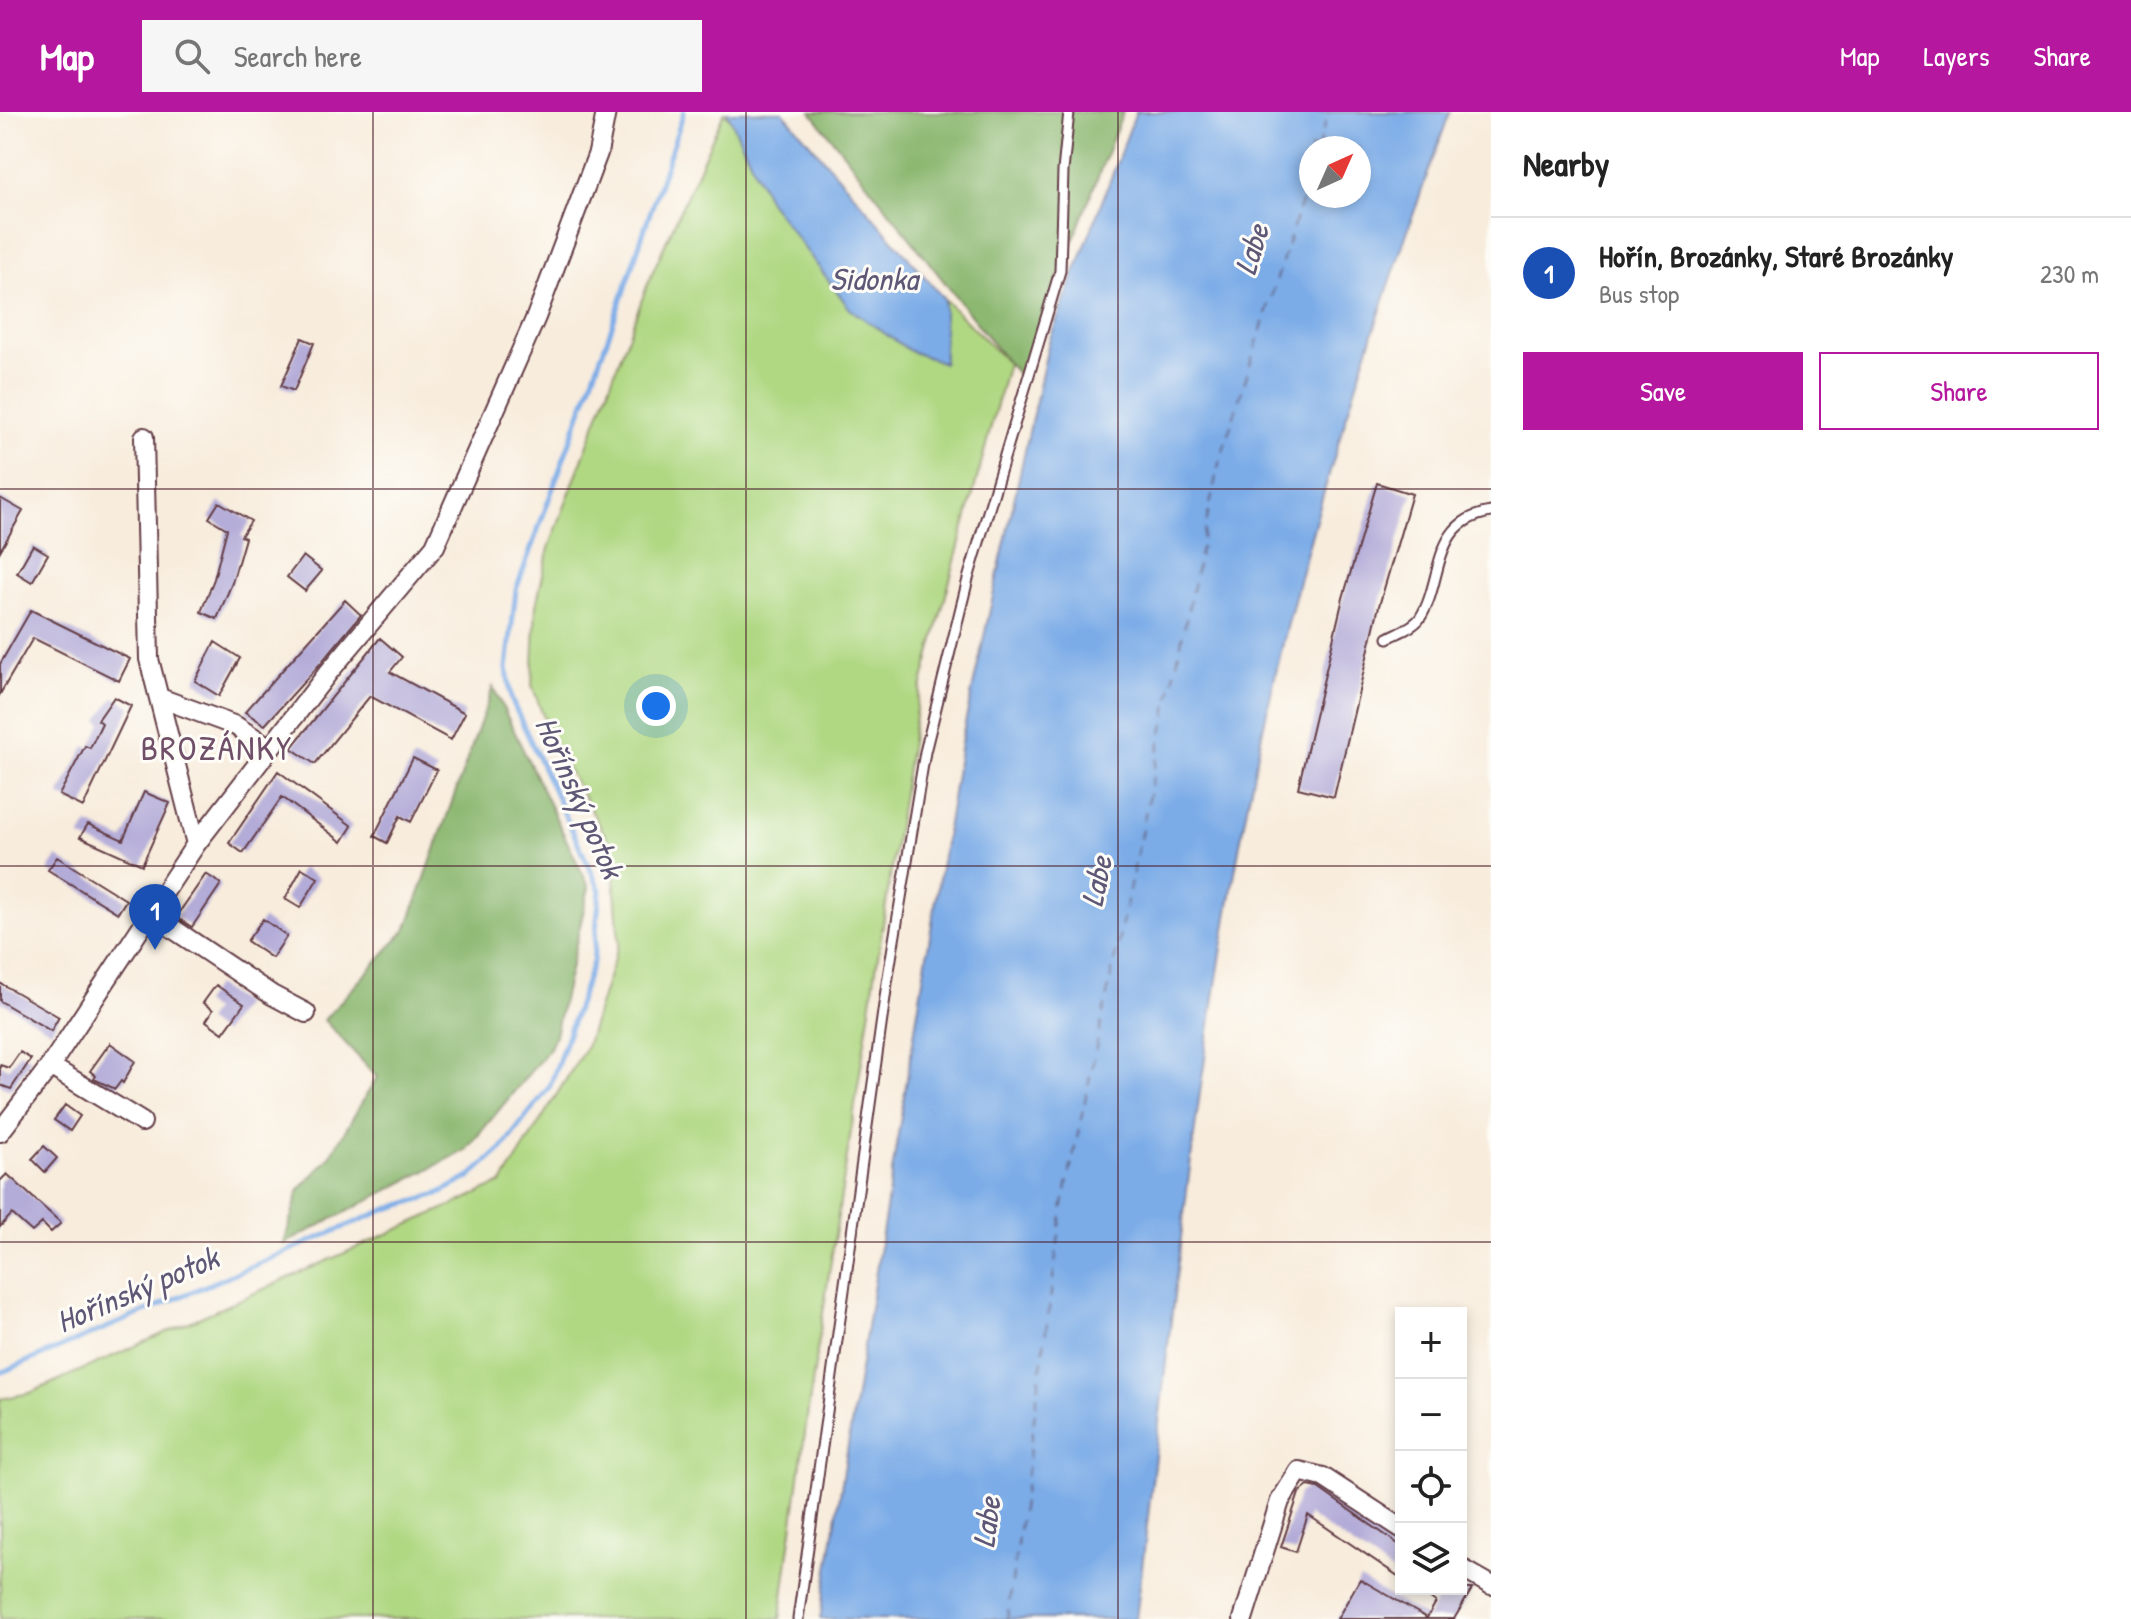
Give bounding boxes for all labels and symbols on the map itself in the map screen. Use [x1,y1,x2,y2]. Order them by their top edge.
north arrow [1299,136,1371,208]
water label: Labe [1223,217,1279,279]
water label: Sidonka [830,257,921,300]
your location [636,686,676,726]
water label: Hořínský potok [525,710,636,887]
district label: BROZÁNKY [141,725,293,771]
water label: Labe [1070,851,1123,910]
pin: 1 [129,884,181,950]
water label: Hořínský potok [49,1235,227,1342]
water label: Labe [961,1493,1011,1550]

